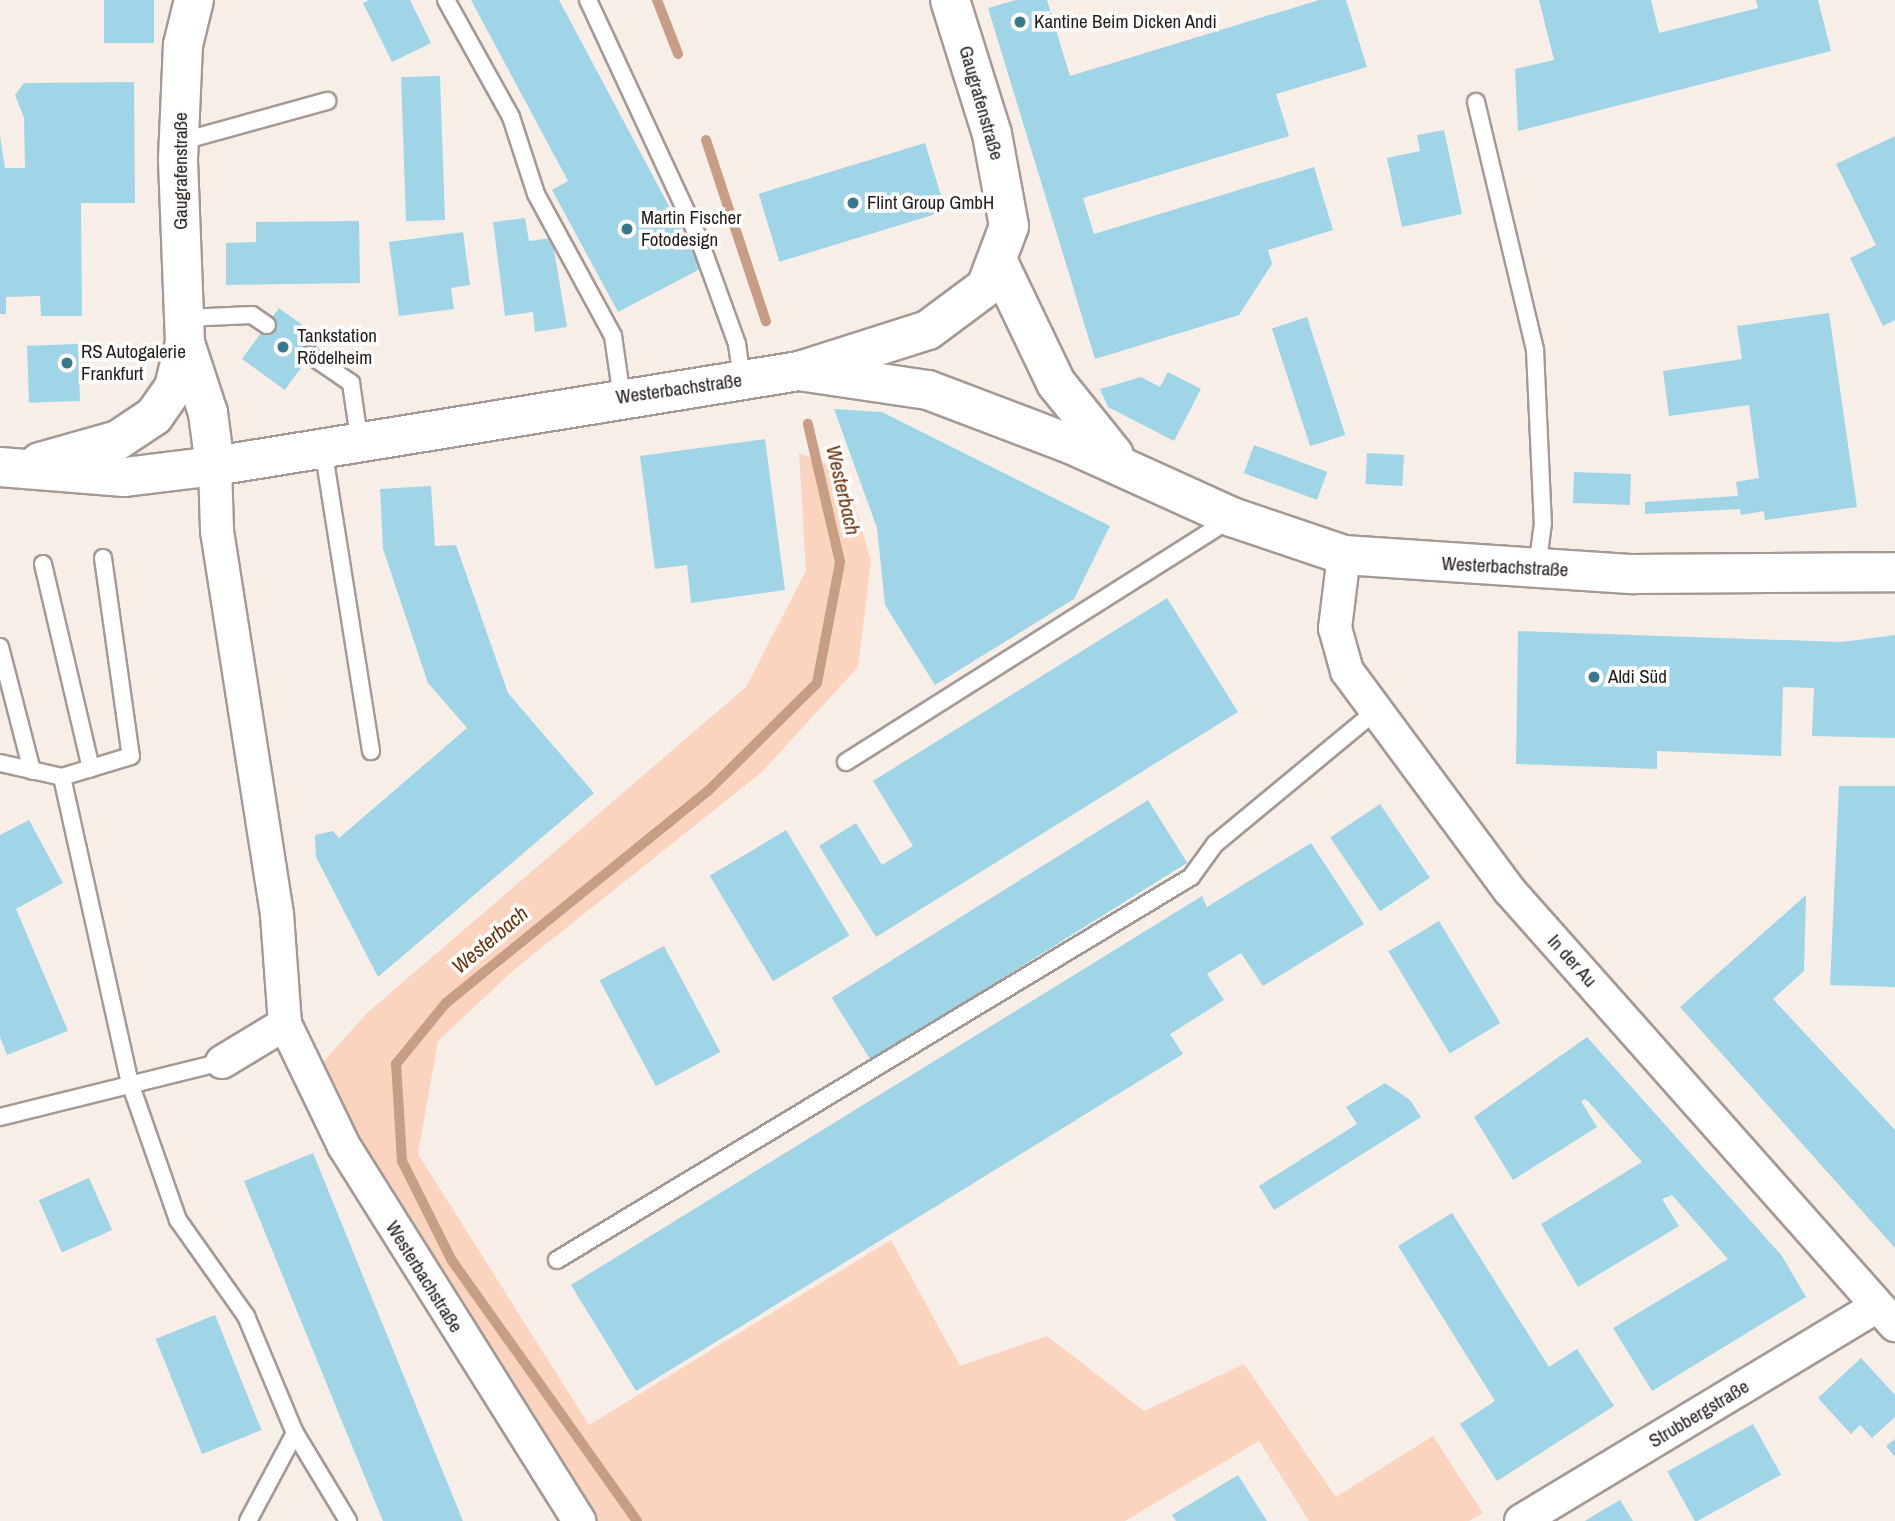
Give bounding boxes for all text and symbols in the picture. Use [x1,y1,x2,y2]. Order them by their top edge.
place label: Kantine Beim Dicken Andi [1034,11,1218,33]
marker: Kantine Beim Dicken Andi [1012,14,1028,30]
street label: Gaugrafenstraße [954,43,1008,163]
street label: Gaugrafenstraße [170,112,192,230]
place label: Flint Group GmbH [867,192,994,214]
marker: Flint Group GmbH [845,195,861,211]
place label: Martin Fischer Fotodesign [641,207,741,251]
marker: Martin Fischer Fotodesign [619,221,635,237]
place label: Tankstation Rödelheim [297,325,377,369]
marker: Tankstation Rödelheim [275,339,291,355]
place label: RS Autogalerie Frankfurt [81,341,187,385]
marker: RS Autogalerie Frankfurt [59,355,75,371]
street label: Westerbachstraße [615,369,743,409]
water label: Westerbach [820,443,866,537]
street label: Westerbachstraße [1441,552,1569,582]
place label: Aldi Süd [1608,666,1667,688]
marker: Aldi Süd [1586,669,1602,685]
water label: Westerbach [447,901,533,979]
street label: In der Au [1542,930,1602,992]
street label: Westerbachstraße [381,1217,467,1337]
street label: Strubbergstraße [1645,1375,1753,1453]

